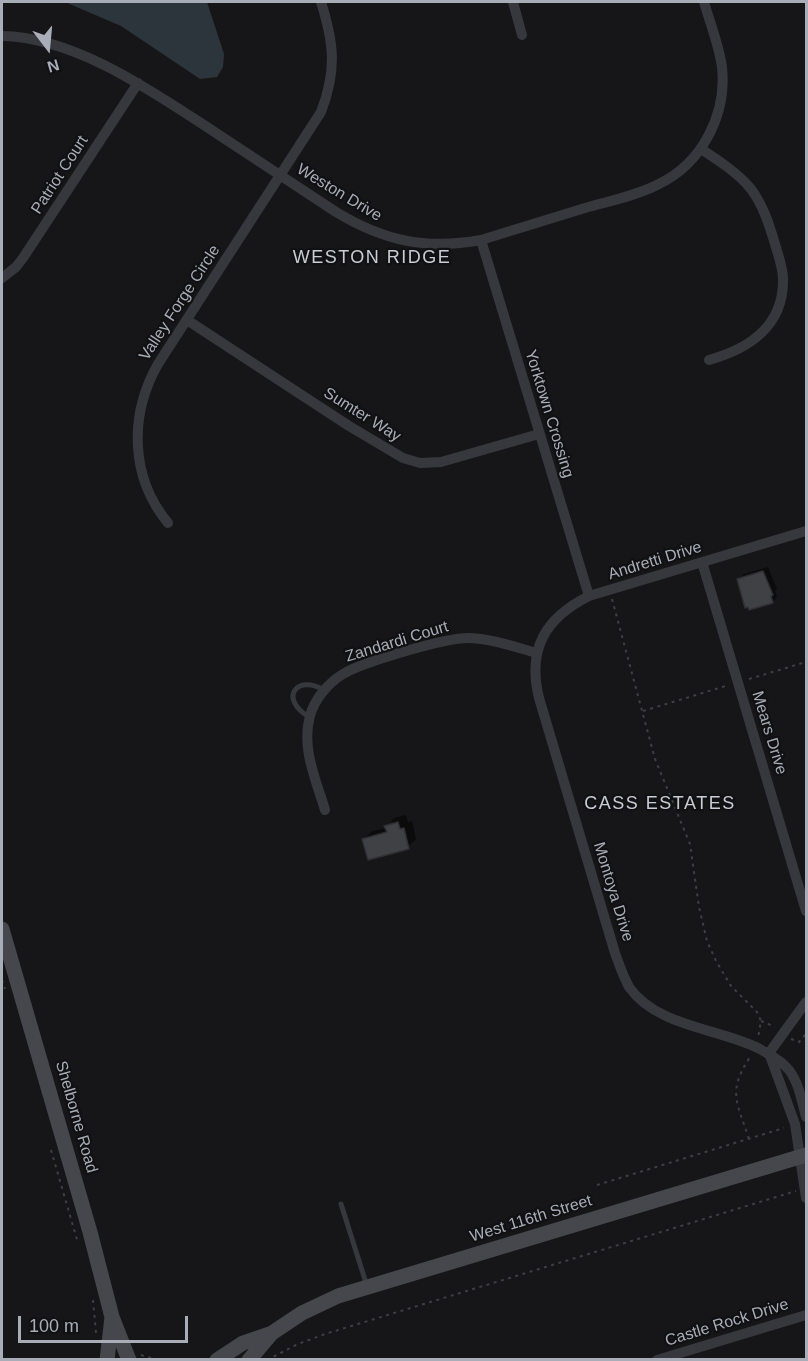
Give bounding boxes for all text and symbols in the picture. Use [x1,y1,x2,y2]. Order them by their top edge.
north arrow [18,18,78,78]
text: N [45,56,61,76]
street label: Patriot Court [27,132,93,218]
street label: Weston Drive [293,160,385,226]
street label: Valley Forge Circle [135,242,225,364]
district label: WESTON RIDGE [293,247,451,269]
street label: Yorktown Crossing [520,348,578,480]
street label: Sumter Way [320,384,404,446]
street label: Andretti Drive [606,538,704,584]
street label: Zandardi Court [343,617,451,667]
street label: Mears Drive [747,689,791,777]
district label: CASS ESTATES [584,793,736,815]
street label: Montoya Drive [589,840,637,944]
street label: Shelborne Road [51,1059,101,1175]
street label: West 116th Street [468,1191,594,1247]
street label: Castle Rock Drive [663,1295,791,1351]
scale bar [21,1304,190,1342]
text: 100 m [29,1316,79,1336]

